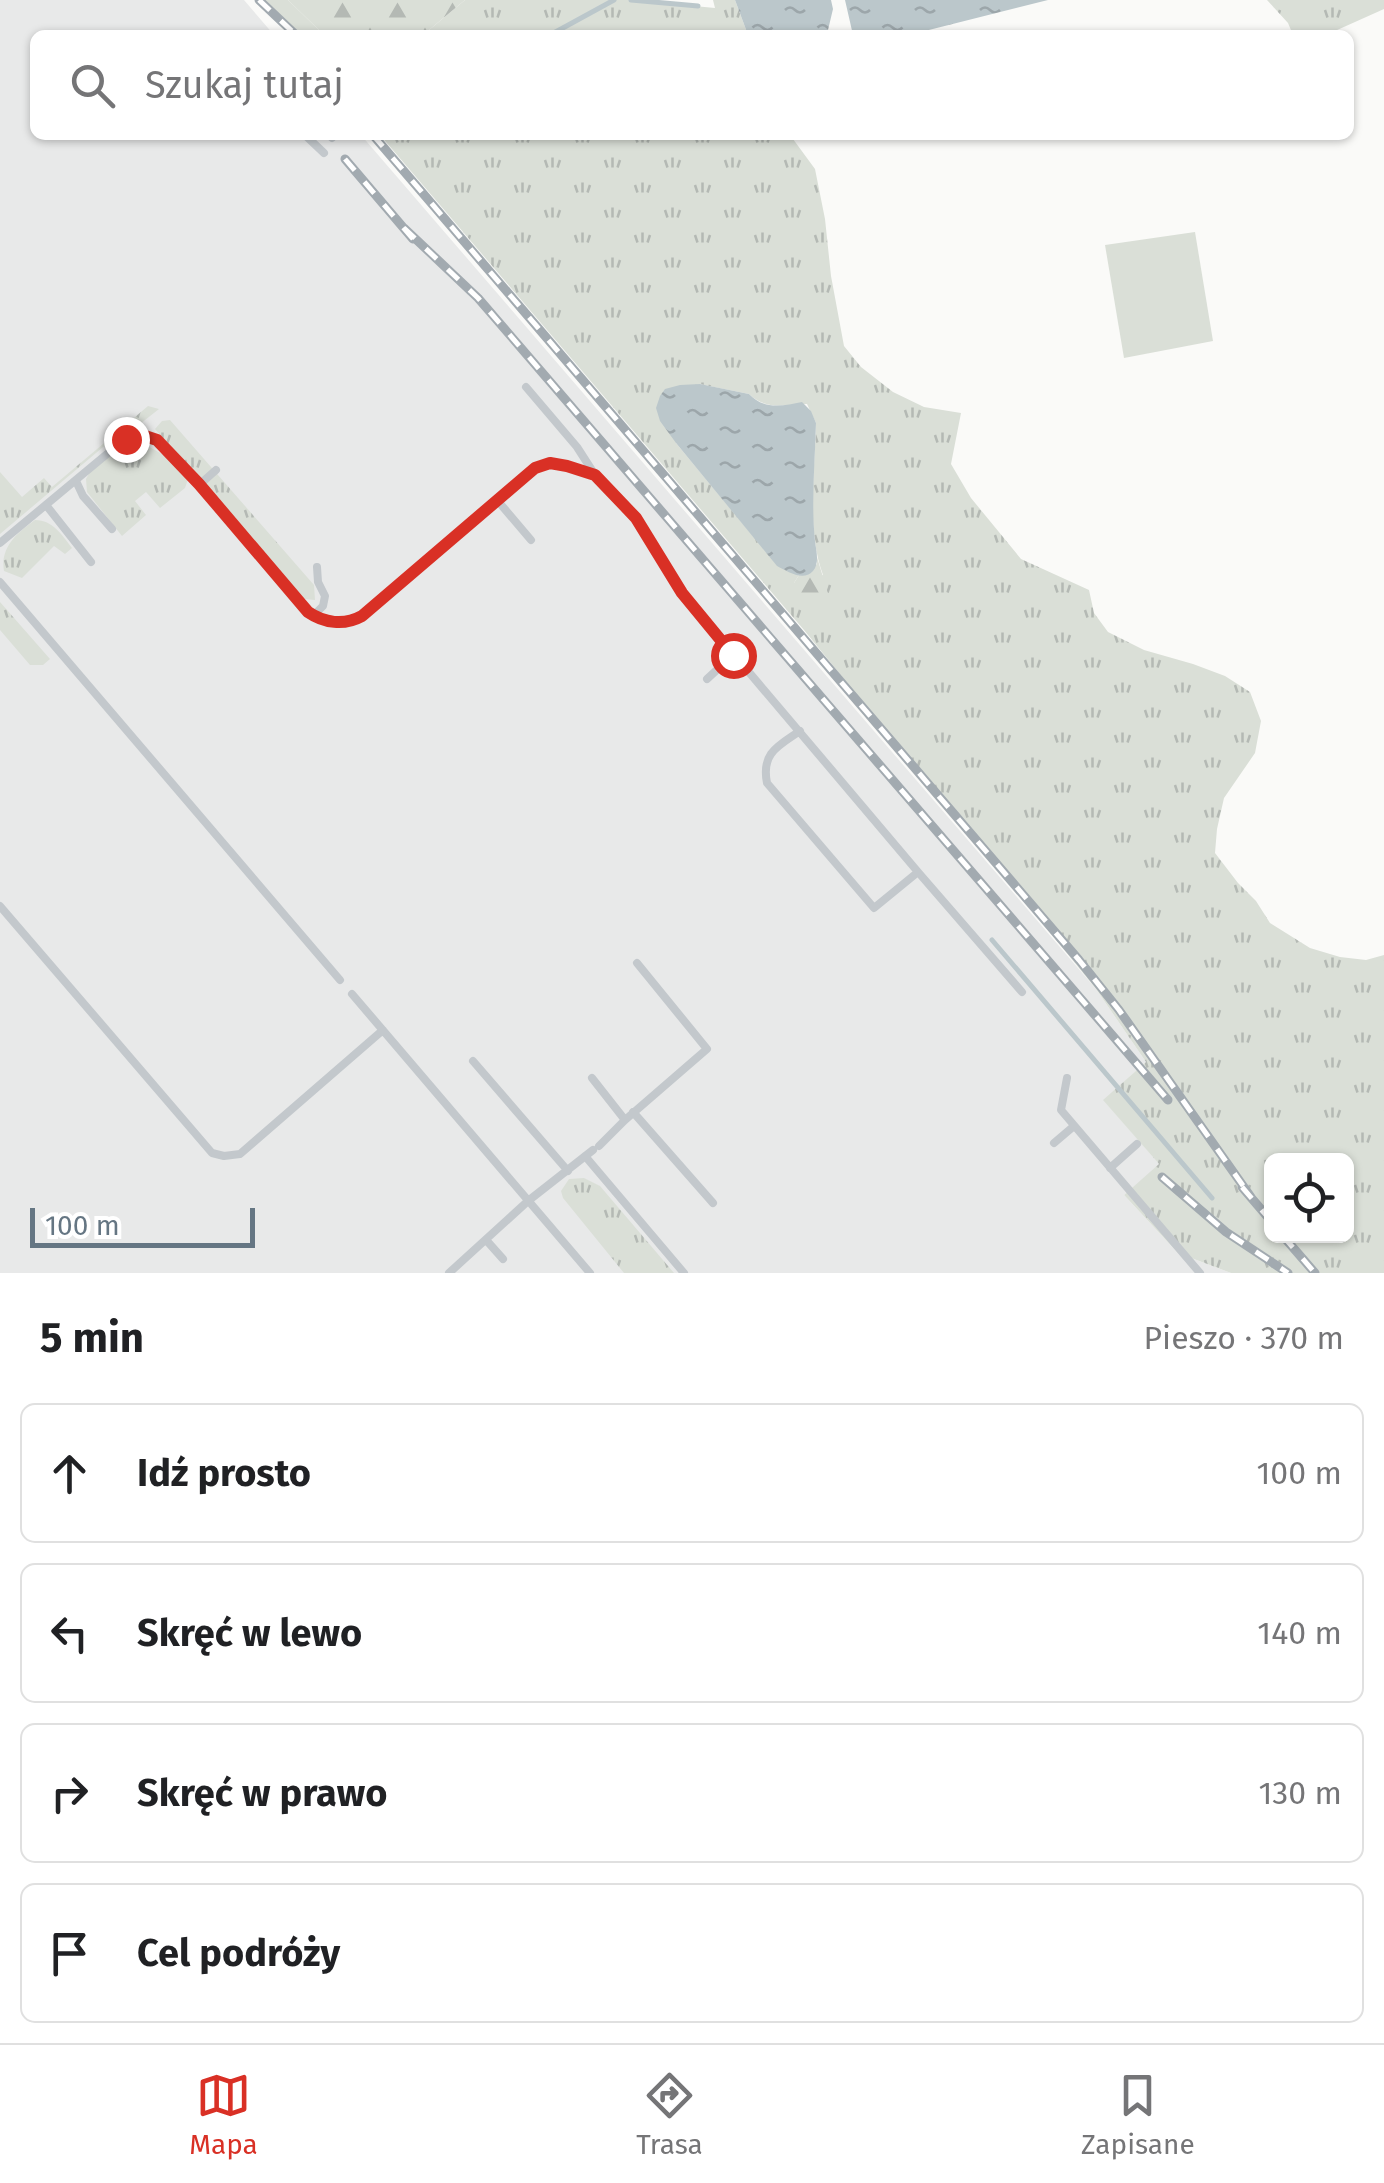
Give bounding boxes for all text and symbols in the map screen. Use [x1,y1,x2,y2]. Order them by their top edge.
search box [30,30,1354,140]
icon: search [65,58,120,113]
text: Szukaj tutaj [145,62,344,108]
route end [104,417,150,463]
route start [711,633,757,679]
map controls [1264,1153,1354,1243]
button: locate [1264,1153,1354,1243]
scale bar [30,1203,255,1248]
text: 100 m [45,1209,120,1242]
text: 5 min [40,1313,144,1363]
text: Pieszo · 370 m [1144,1319,1344,1357]
icon: ahead [42,1446,97,1501]
text: Idź prosto [137,1450,311,1496]
text: 100 m [1257,1454,1342,1492]
icon: left [42,1606,97,1661]
text: Skręć w lewo [137,1610,362,1656]
text: 140 m [1257,1614,1342,1652]
icon: right [42,1766,97,1821]
text: Skręć w prawo [137,1770,387,1816]
text: 130 m [1258,1774,1342,1812]
icon: arrive [42,1926,97,1981]
text: Cel podróży [137,1930,340,1976]
tab: Mapa [189,2068,258,2161]
tab: Trasa [636,2068,703,2161]
tab: Zapisane [1081,2068,1195,2161]

